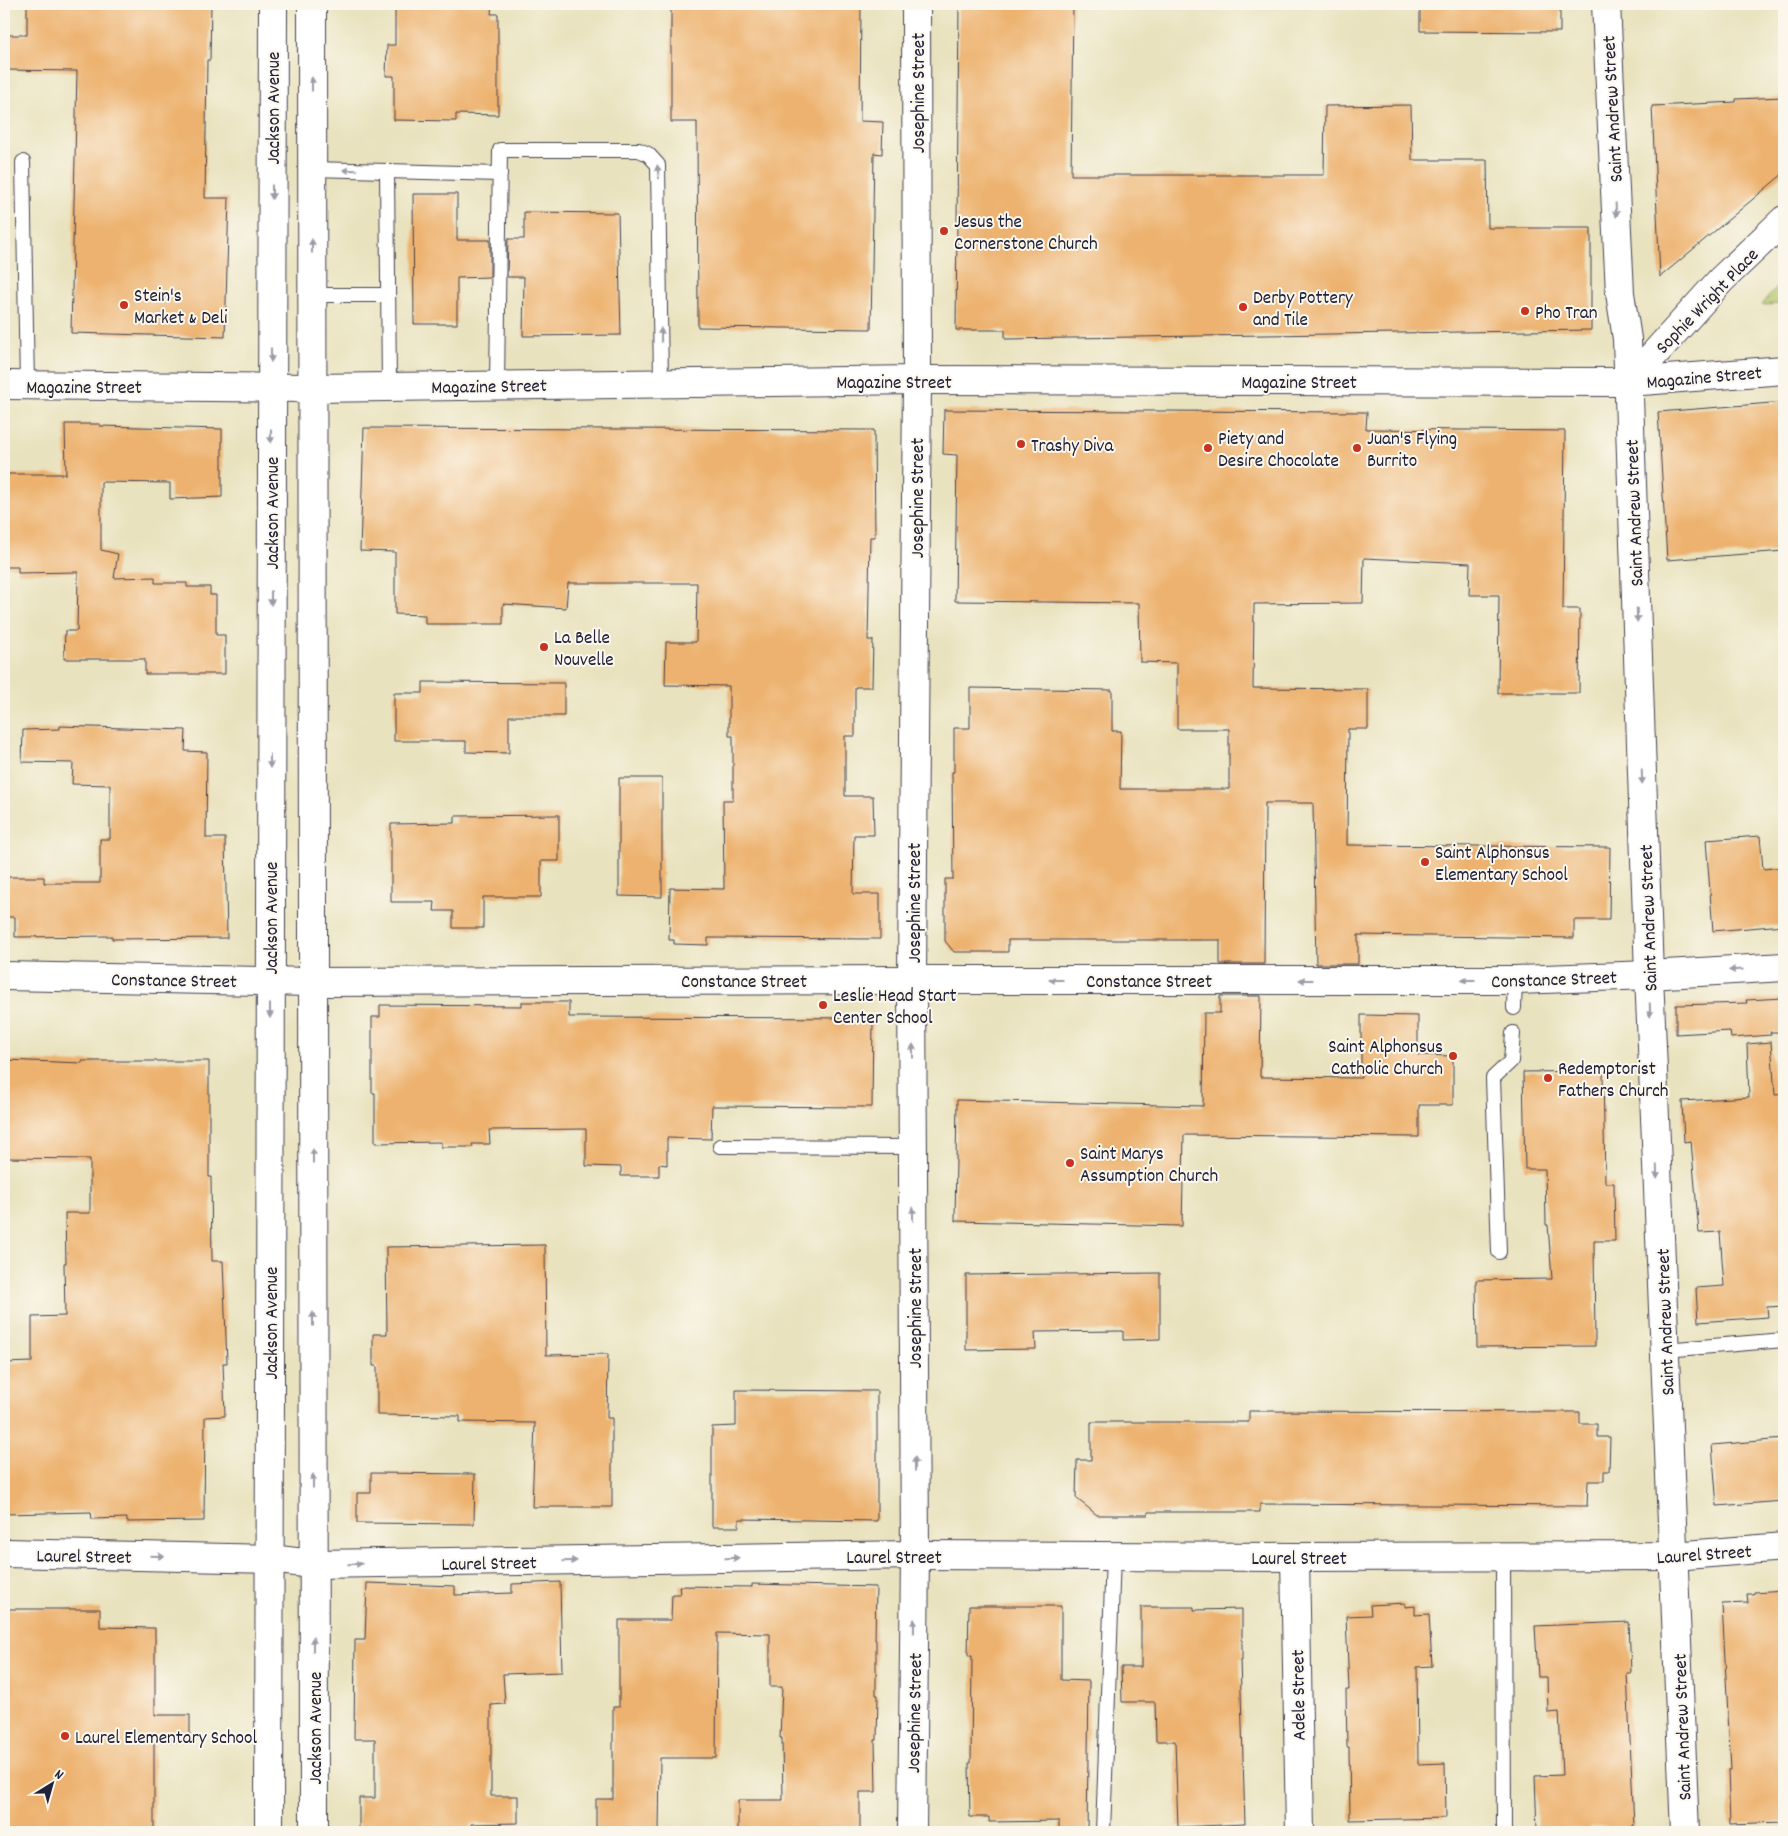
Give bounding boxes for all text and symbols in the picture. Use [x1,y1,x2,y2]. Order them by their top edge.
street label: Josephine Street [907,33,934,153]
street label: Saint Andrew Street [1597,35,1632,183]
street label: Jackson Avenue [262,52,289,164]
one-way arrow [308,75,316,91]
one-way arrow [654,164,662,180]
one-way arrow [342,166,358,174]
one-way arrow [268,185,276,201]
one-way arrow [1612,202,1620,218]
place label: Jesus the Cornerstone Church [954,210,1098,259]
marker: Jesus the Cornerstone Church [938,225,950,237]
one-way arrow [308,238,316,254]
street label: Sophie Wright Place [1651,243,1766,362]
place label: Stein's Market & Deli [134,284,228,333]
place label: Derby Pottery and Tile [1253,286,1353,335]
marker: Stein's Market & Deli [118,299,130,311]
marker: Derby Pottery and Tile [1237,301,1249,313]
place label: Pho Tran [1535,301,1597,328]
marker: Pho Tran [1519,305,1531,317]
one-way arrow [657,326,665,342]
one-way arrow [267,347,275,363]
street label: Magazine Street [1646,361,1763,398]
street label: Magazine Street [836,371,952,398]
street label: Magazine Street [1241,371,1357,398]
street label: Magazine Street [431,374,547,403]
street label: Magazine Street [26,376,142,403]
place label: Piety and Desire Chocolate [1218,427,1339,476]
place label: Juan's Flying Burrito [1367,427,1457,476]
one-way arrow [267,428,275,444]
place label: Trashy Diva [1031,434,1115,461]
street label: Josephine Street [906,438,933,558]
marker: Trashy Diva [1015,438,1027,450]
street label: Saint Andrew Street [1620,439,1653,587]
marker: Piety and Desire Chocolate [1202,442,1214,454]
marker: Juan's Flying Burrito [1351,442,1363,454]
street label: Jackson Avenue [261,457,288,569]
one-way arrow [267,591,275,607]
one-way arrow [1633,607,1641,623]
place label: La Belle Nouvelle [554,626,614,675]
marker: La Belle Nouvelle [538,641,550,653]
one-way arrow [266,753,274,769]
one-way arrow [1638,770,1646,786]
place label: Saint Alphonsus Elementary School [1435,841,1568,890]
street label: Josephine Street [903,843,930,963]
street label: Saint Andrew Street [1634,844,1667,992]
marker: Saint Alphonsus Elementary School [1419,856,1431,868]
street label: Jackson Avenue [260,862,287,974]
street label: Constance Street [1491,966,1617,997]
one-way arrow [1727,967,1743,975]
street label: Constance Street [111,968,237,997]
street label: Constance Street [681,970,807,997]
street label: Constance Street [1086,970,1212,997]
one-way arrow [1048,976,1064,984]
one-way arrow [1298,976,1314,984]
one-way arrow [1460,976,1476,984]
place label: Leslie Head Start Center School [833,984,956,1033]
marker: Leslie Head Start Center School [817,999,829,1011]
one-way arrow [1647,1002,1655,1018]
one-way arrow [266,1003,274,1019]
place label: Saint Alphonsus Catholic Church [1328,1035,1443,1084]
one-way arrow [909,1043,917,1059]
marker: Saint Alphonsus Catholic Church [1447,1050,1459,1062]
place label: Redemptorist Fathers Church [1558,1057,1669,1106]
marker: Redemptorist Fathers Church [1542,1072,1554,1084]
place label: Saint Marys Assumption Church [1080,1142,1218,1191]
one-way arrow [309,1148,317,1164]
marker: Saint Marys Assumption Church [1064,1157,1076,1169]
one-way arrow [1654,1164,1662,1180]
one-way arrow [909,1205,917,1221]
street label: Josephine Street [904,1248,931,1368]
street label: Saint Andrew Street [1651,1248,1684,1396]
street label: Jackson Avenue [260,1267,287,1379]
one-way arrow [309,1310,317,1326]
one-way arrow [911,1455,919,1471]
one-way arrow [309,1473,317,1489]
street label: Laurel Street [1656,1540,1753,1573]
street label: Laurel Street [36,1544,132,1573]
street label: Laurel Street [846,1546,942,1573]
street label: Laurel Street [1251,1547,1347,1574]
street label: Laurel Street [441,1551,537,1580]
one-way arrow [150,1553,166,1561]
one-way arrow [724,1554,740,1562]
one-way arrow [562,1556,578,1564]
one-way arrow [347,1560,363,1568]
one-way arrow [911,1618,919,1634]
one-way arrow [309,1635,317,1651]
street label: Adele Street [1286,1649,1315,1741]
street label: Josephine Street [902,1653,931,1773]
street label: Saint Andrew Street [1668,1653,1701,1801]
street label: Jackson Avenue [304,1672,331,1784]
place label: Laurel Elementary School [75,1726,257,1753]
marker: Laurel Elementary School [59,1730,71,1742]
north arrow [28,1758,78,1808]
text: N [50,1765,67,1785]

